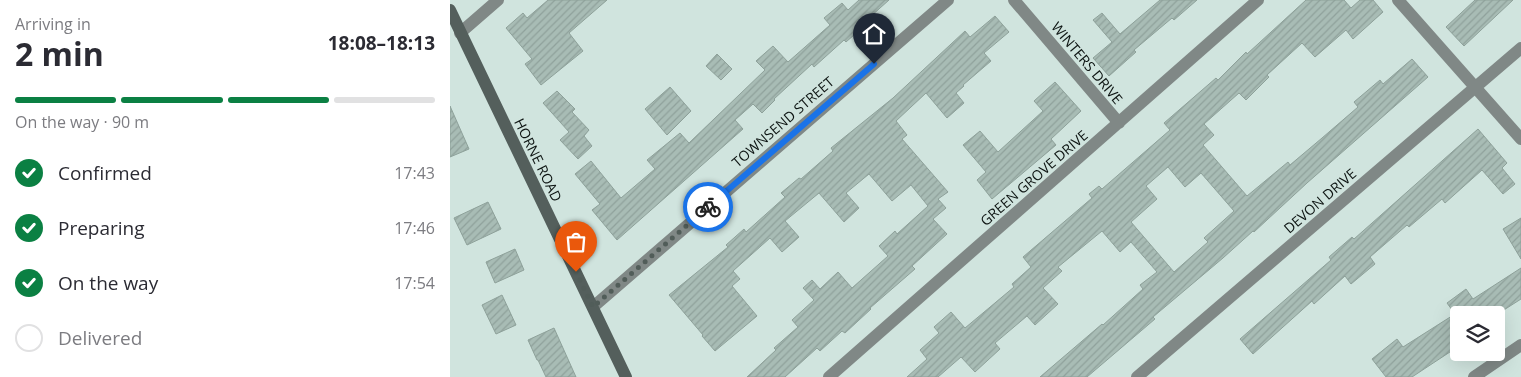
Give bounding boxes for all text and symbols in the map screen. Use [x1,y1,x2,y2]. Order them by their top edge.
text: Arriving in [15,13,91,35]
pin [853,13,895,64]
street label: WINTERS DRIVE [1047,18,1127,108]
icon: home [860,20,888,48]
text: 18:08–18:13 [328,30,435,56]
text: 2 min [15,32,104,75]
street label: TOWNSEND STREET [728,72,838,171]
text: On the way · 90 m [15,111,149,133]
street label: HORNE ROAD [510,115,567,205]
street label: GREEN GROVE DRIVE [976,126,1092,230]
icon: check [15,159,43,187]
text: Confirmed [58,160,152,186]
text: 17:43 [394,162,435,184]
street label: DEVON DRIVE [1279,164,1360,237]
courier [683,182,733,232]
icon: bike [694,193,722,221]
icon: check [15,214,43,242]
text: Preparing [58,215,145,241]
text: 17:46 [394,217,435,239]
pin [555,221,597,272]
icon: bag [562,228,590,256]
icon: check [15,269,43,297]
text: On the way [58,270,158,296]
text: 17:54 [394,272,435,294]
map controls [1450,306,1505,361]
button: layers [1450,306,1505,361]
text: Delivered [58,325,142,351]

